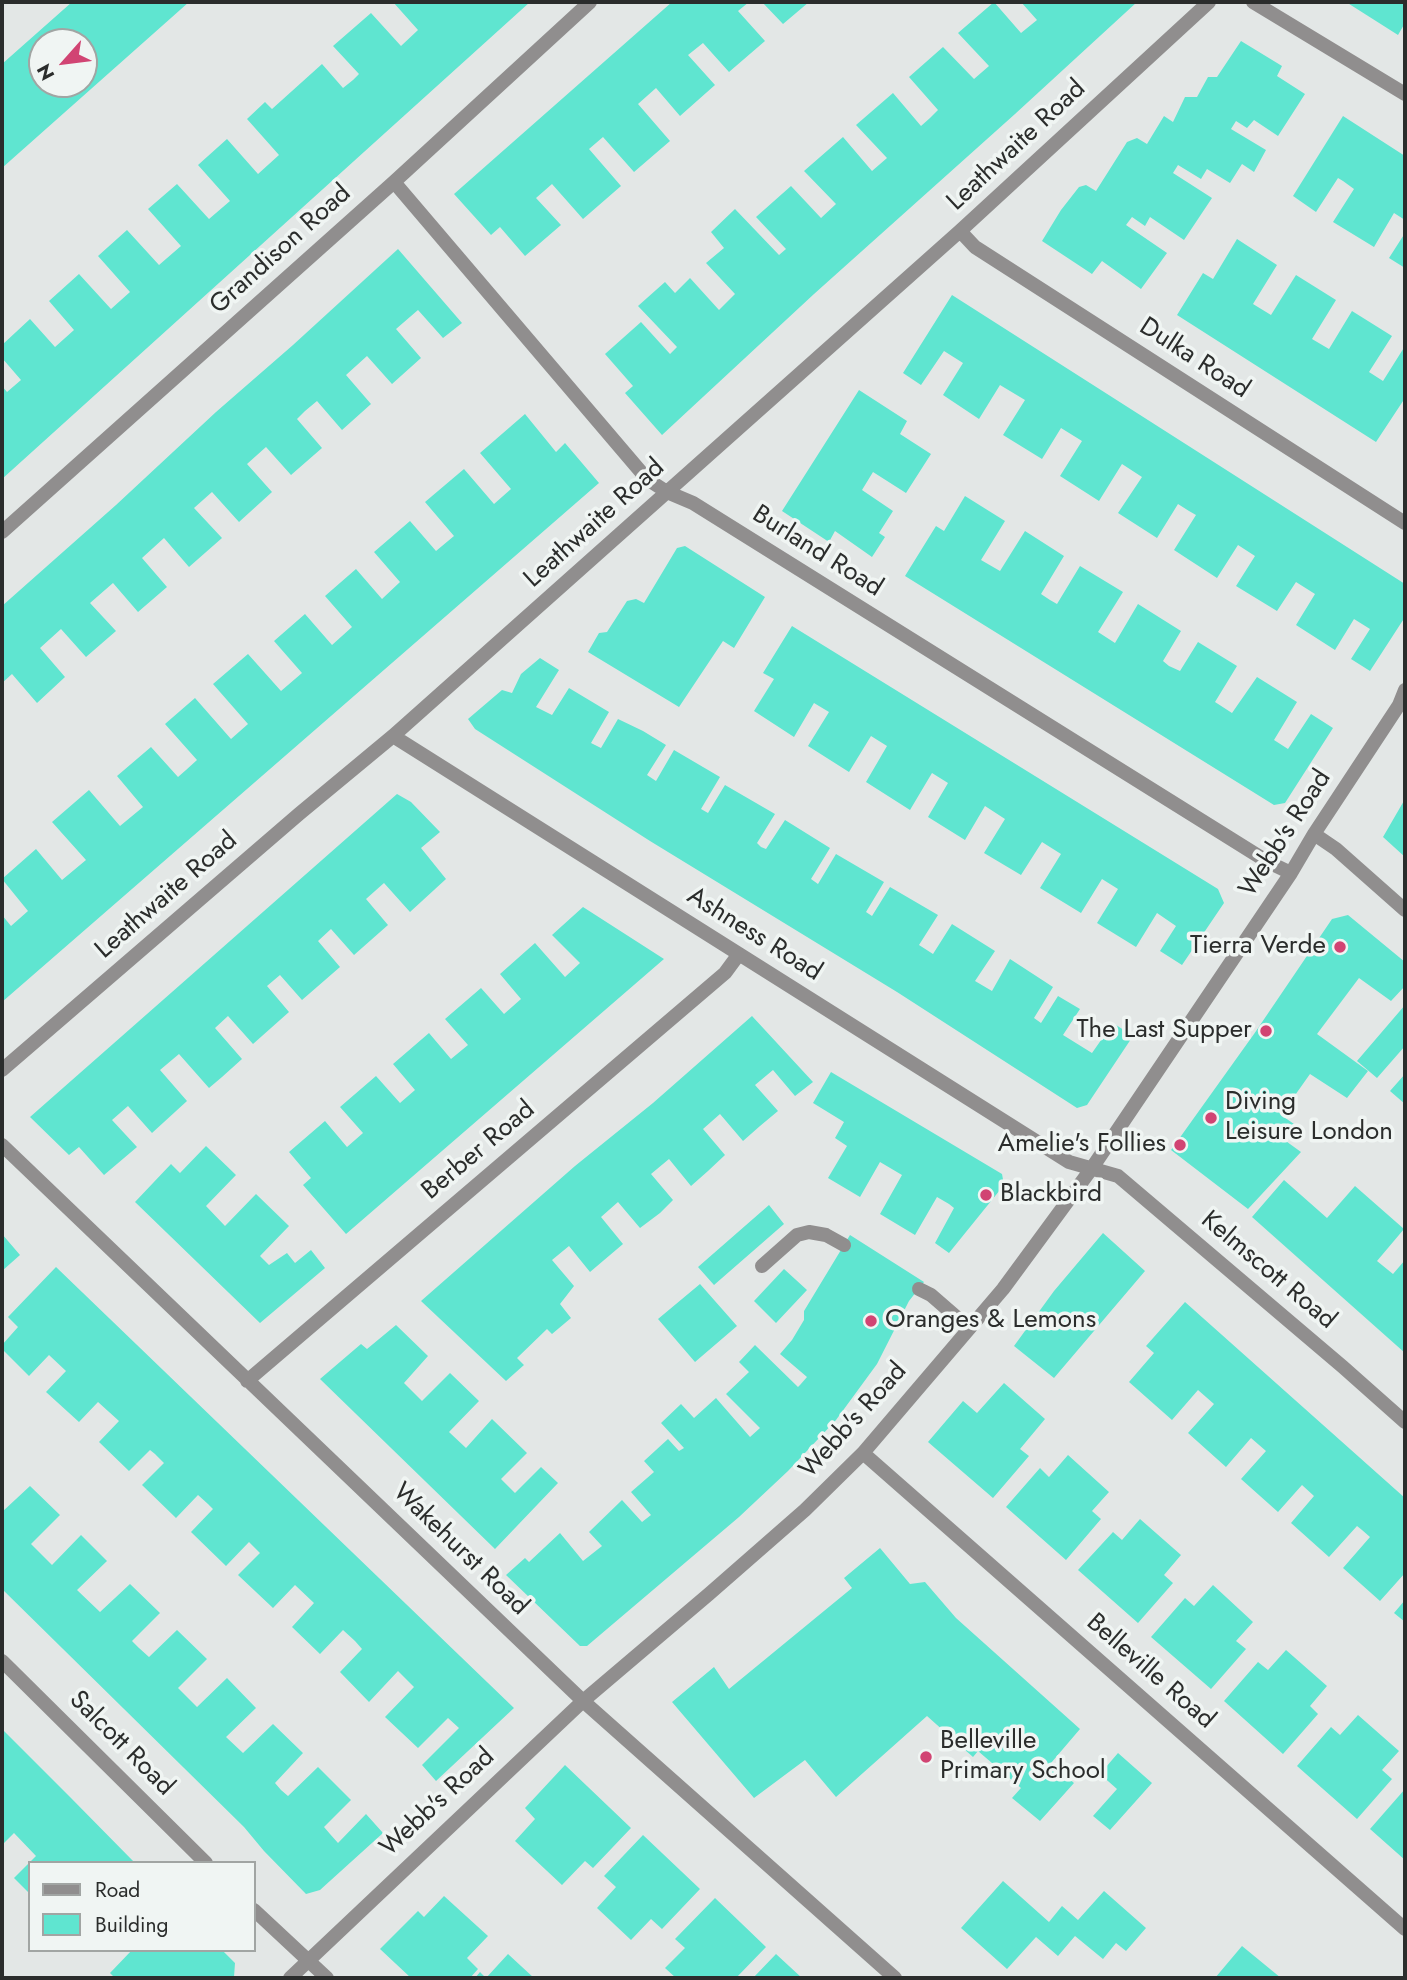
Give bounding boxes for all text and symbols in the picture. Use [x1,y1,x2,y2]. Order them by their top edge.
north arrow [28,28,98,98]
text: N [30,59,61,85]
street label: Leathwaite Road [941,74,1093,218]
street label: Grandison Road [204,179,358,321]
street label: Dulka Road [1133,312,1255,406]
street label: Leathwaite Road [518,453,672,595]
street label: Burland Road [746,500,888,604]
street label: Webb's Road [1233,765,1339,903]
street label: Leathwaite Road [90,826,244,966]
street label: Ashness Road [681,881,827,989]
place label: Tierra Verde [1190,931,1326,963]
marker: Tierra Verde [1332,939,1348,955]
place label: The Last Supper [1077,1015,1252,1047]
marker: The Last Supper [1258,1023,1274,1039]
place label: Diving Leisure London [1225,1087,1393,1148]
street label: Berber Road [416,1095,542,1207]
marker: Diving Leisure London [1203,1110,1219,1126]
place label: Amelie's Follies [998,1129,1166,1161]
marker: Amelie's Follies [1172,1137,1188,1153]
place label: Blackbird [1000,1179,1102,1211]
marker: Blackbird [978,1187,994,1203]
street label: Kelmscott Road [1194,1205,1342,1337]
place label: Oranges & Lemons [885,1305,1096,1337]
marker: Oranges & Lemons [863,1313,879,1329]
street label: Webb's Road [794,1357,914,1485]
street label: Wakehurst Road [386,1477,534,1623]
street label: Belleville Road [1079,1608,1221,1736]
street label: Salcott Road [62,1685,180,1803]
place label: Belleville Primary School [940,1726,1106,1788]
street label: Webb's Road [374,1742,502,1864]
marker: Belleville Primary School [918,1749,934,1765]
legend [28,1861,256,1952]
text: Road [95,1875,140,1905]
text: Building [95,1910,168,1940]

